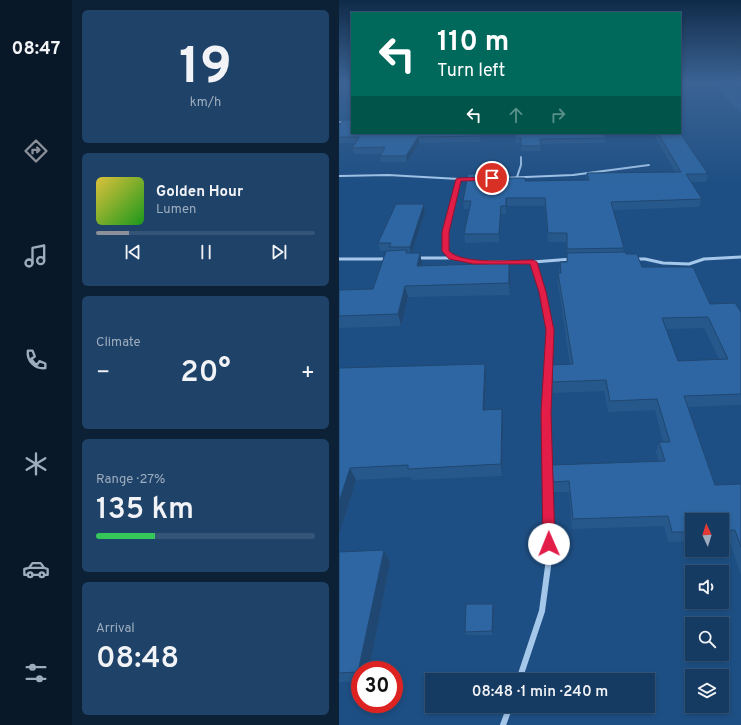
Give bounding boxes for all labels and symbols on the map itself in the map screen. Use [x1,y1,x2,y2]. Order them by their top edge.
pin [475,161,509,195]
north arrow [685,513,729,557]
position arrow [528,523,570,565]
speed limit sign: 30 [351,661,403,713]

